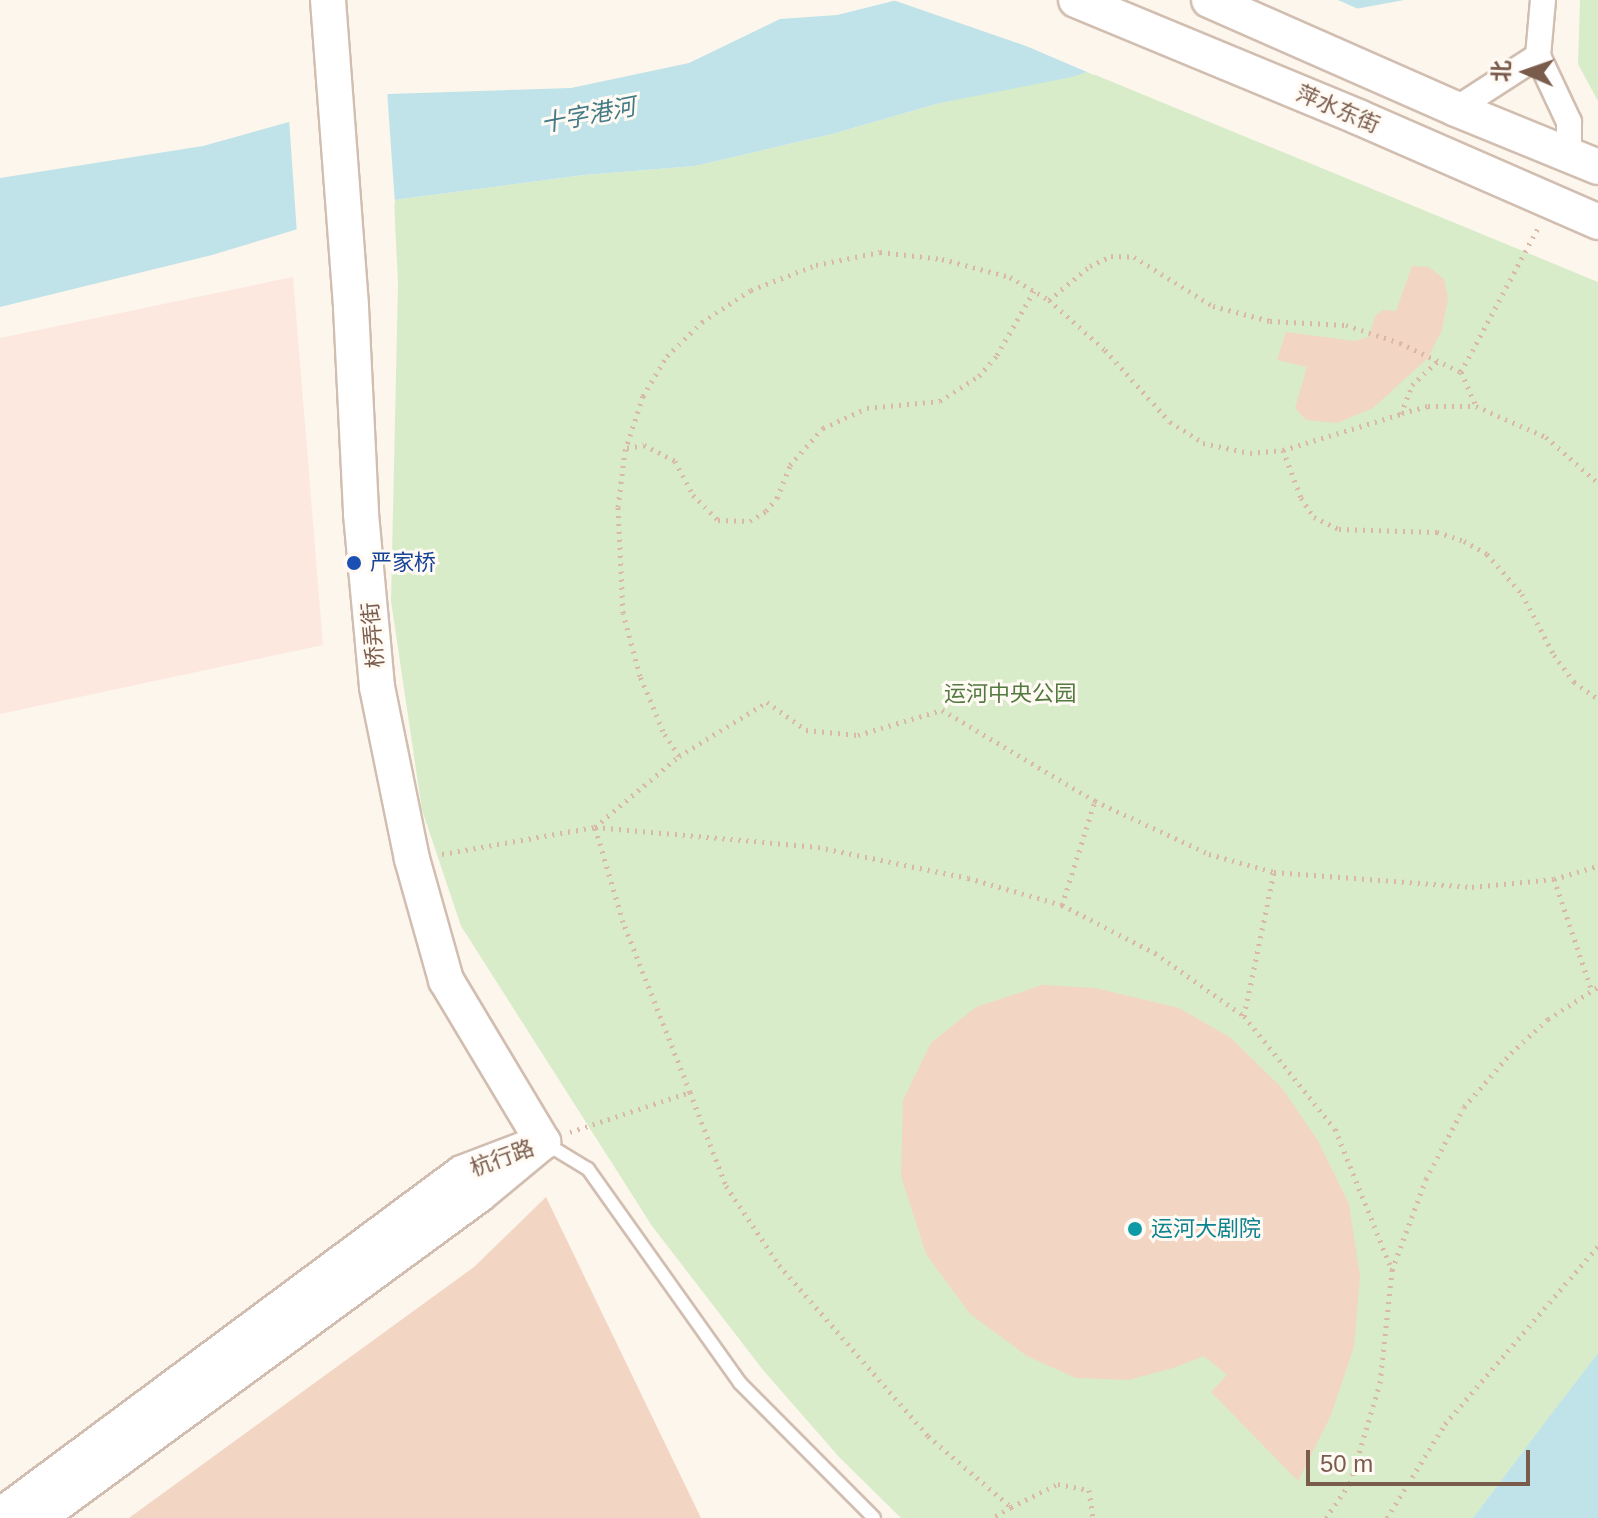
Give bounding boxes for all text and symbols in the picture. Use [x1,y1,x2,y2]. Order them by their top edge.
north arrow [1486,32,1566,112]
text: 北 [1489,60,1514,83]
street label: 萍水东街 [1292,80,1384,138]
water label: 十字港河 [538,92,638,138]
place label: 严家桥 [370,550,436,576]
marker: 严家桥 [345,554,363,572]
street label: 桥弄街 [357,601,389,669]
park label: 运河中央公园 [944,681,1076,707]
street label: 杭行路 [466,1134,538,1182]
place label: 运河大剧院 [1151,1216,1261,1242]
marker: 运河大剧院 [1126,1220,1144,1238]
scale bar [1310,1434,1534,1484]
text: 50 m [1320,1450,1373,1477]

